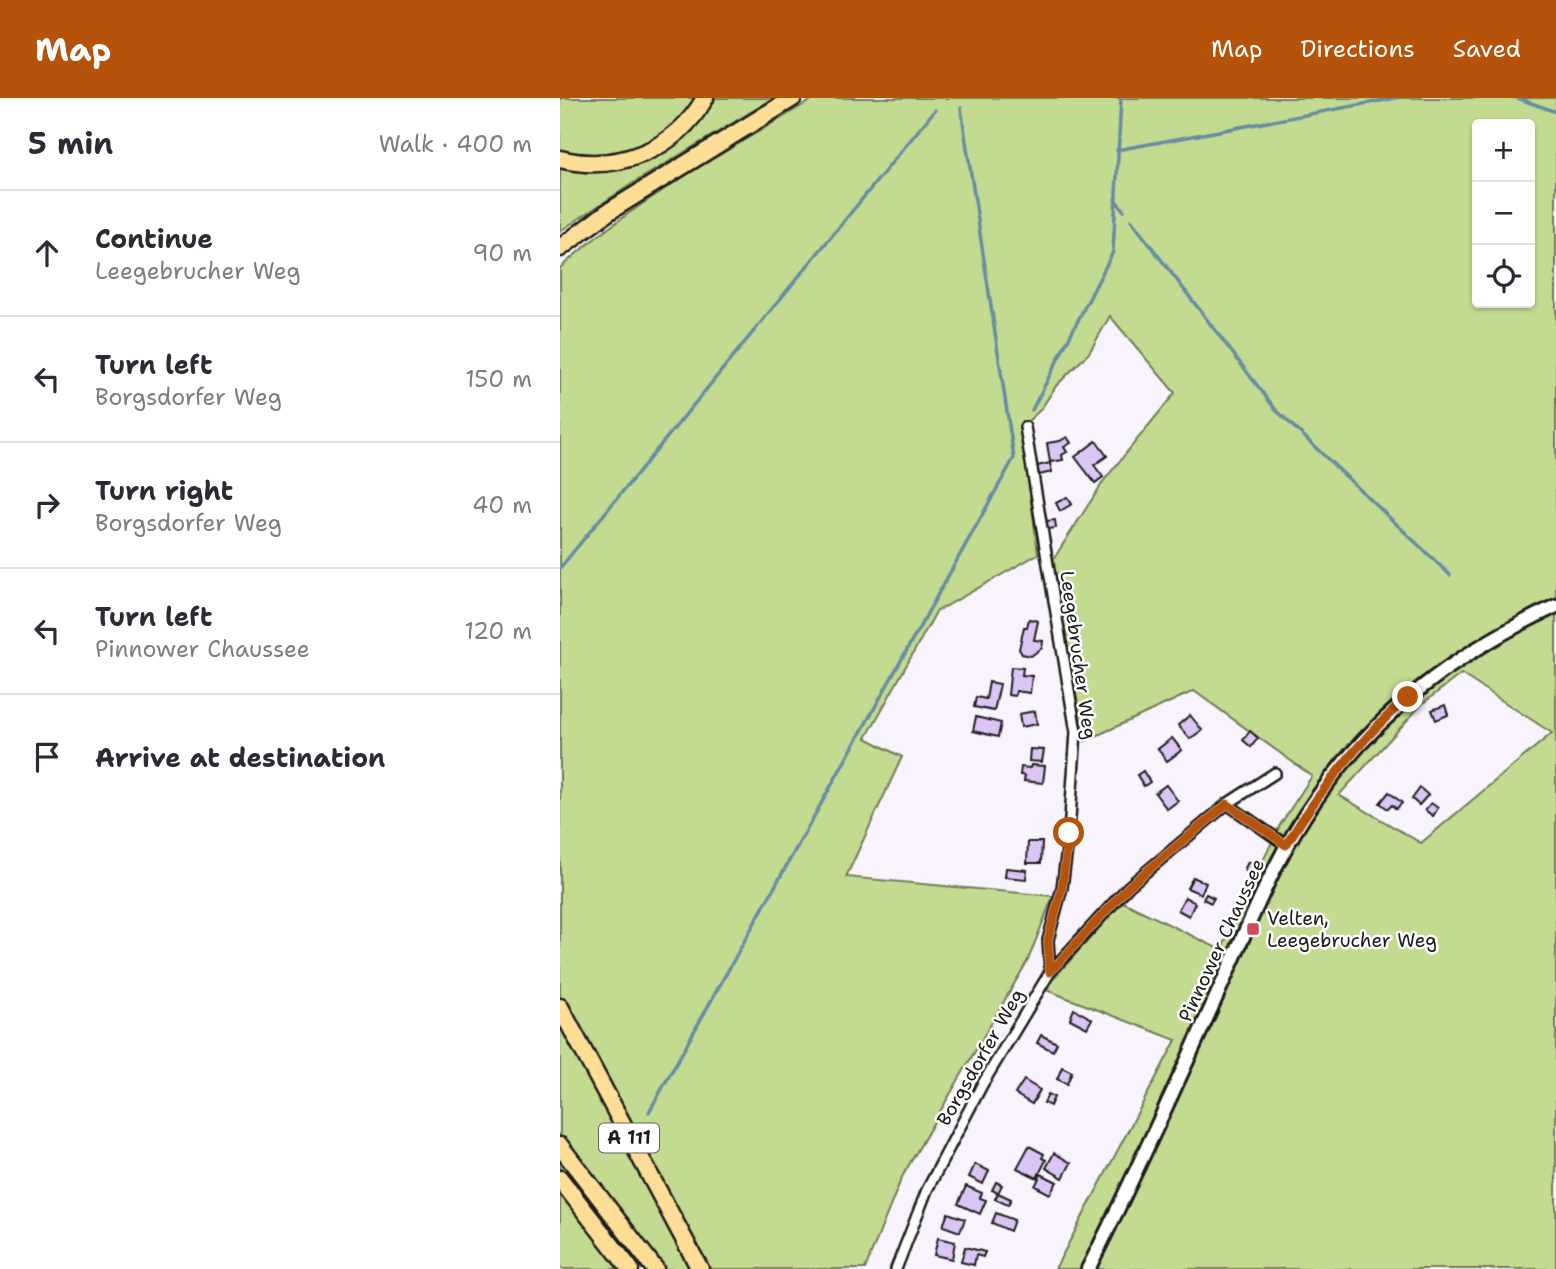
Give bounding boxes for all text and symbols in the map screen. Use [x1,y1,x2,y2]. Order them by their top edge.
text: Map [35,27,111,72]
text: Map [1211,33,1262,65]
text: Directions [1300,33,1415,65]
text: Saved [1453,33,1521,65]
map controls [1472,119,1535,308]
button: + [1472,119,1535,182]
text: 5 min [28,123,113,164]
text: Walk · 400 m [379,129,532,159]
button: − [1472,182,1535,245]
text: Continue [95,221,213,256]
icon: ahead [28,234,66,272]
text: 90 m [472,238,532,268]
button: locate [1472,245,1535,308]
text: Leegebrucher Weg [95,256,301,286]
text: Turn left [95,347,212,382]
icon: left [28,360,66,398]
text: 150 m [465,364,532,394]
text: Borgsdorfer Weg [95,382,282,412]
text: Turn right [95,473,233,508]
icon: right [28,486,66,524]
text: 40 m [472,490,532,520]
text: Borgsdorfer Weg [95,508,282,538]
street label: Leegebrucher Weg [1054,569,1103,741]
text: Turn left [95,599,212,634]
icon: left [28,612,66,650]
text: 120 m [464,616,532,646]
text: Pinnower Chaussee [95,634,310,664]
route end [1392,681,1423,712]
icon: arrive [28,738,66,776]
text: Arrive at destination [95,740,385,775]
route start [1053,817,1084,848]
street label: Pinnower Chaussee [1173,855,1270,1026]
place label: Velten, Leegebrucher Weg [1267,906,1437,953]
marker: Velten, Leegebrucher Weg [1245,921,1261,937]
street label: Borgsdorfer Weg [931,984,1030,1130]
road number: A 111 [599,1124,659,1153]

